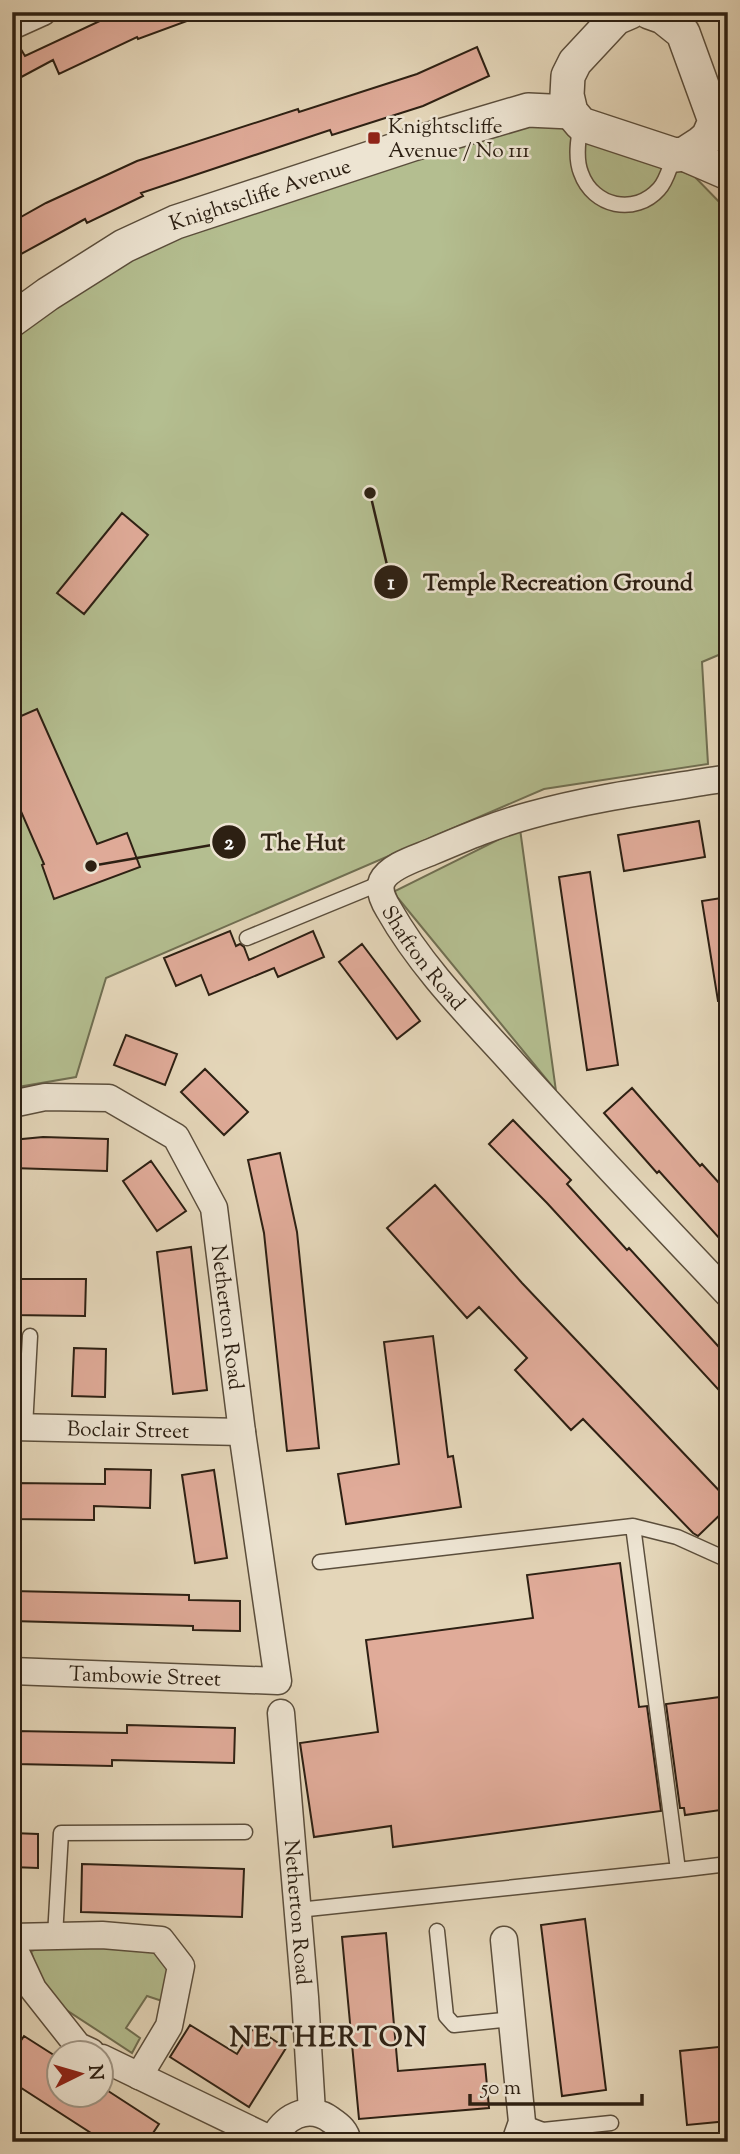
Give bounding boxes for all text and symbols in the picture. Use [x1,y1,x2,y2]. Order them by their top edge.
place label: Knightscliffe Avenue / No 111 [388,113,530,167]
marker: Knightscliffe Avenue / No 111 [366,130,382,146]
street label: Knightscliffe Avenue [166,152,355,240]
callout: Temple Recreation Ground [374,560,707,604]
text: Temple Recreation Ground [423,568,693,601]
text: 1 [387,569,395,599]
callout: The Hut [211,820,359,864]
text: The Hut [261,828,345,861]
text: 2 [224,829,234,859]
street label: Shafton Road [372,900,471,1018]
street label: Netherton Road [202,1243,250,1392]
street label: Boclair Street [67,1415,189,1448]
street label: Tambowie Street [68,1660,221,1696]
street label: Netherton Road [275,1838,317,1987]
district label: NETHERTON [229,2019,429,2059]
north arrow [46,2038,116,2108]
scale bar [470,2063,642,2107]
text: N [80,2064,109,2081]
text: 50 m [480,2074,521,2104]

